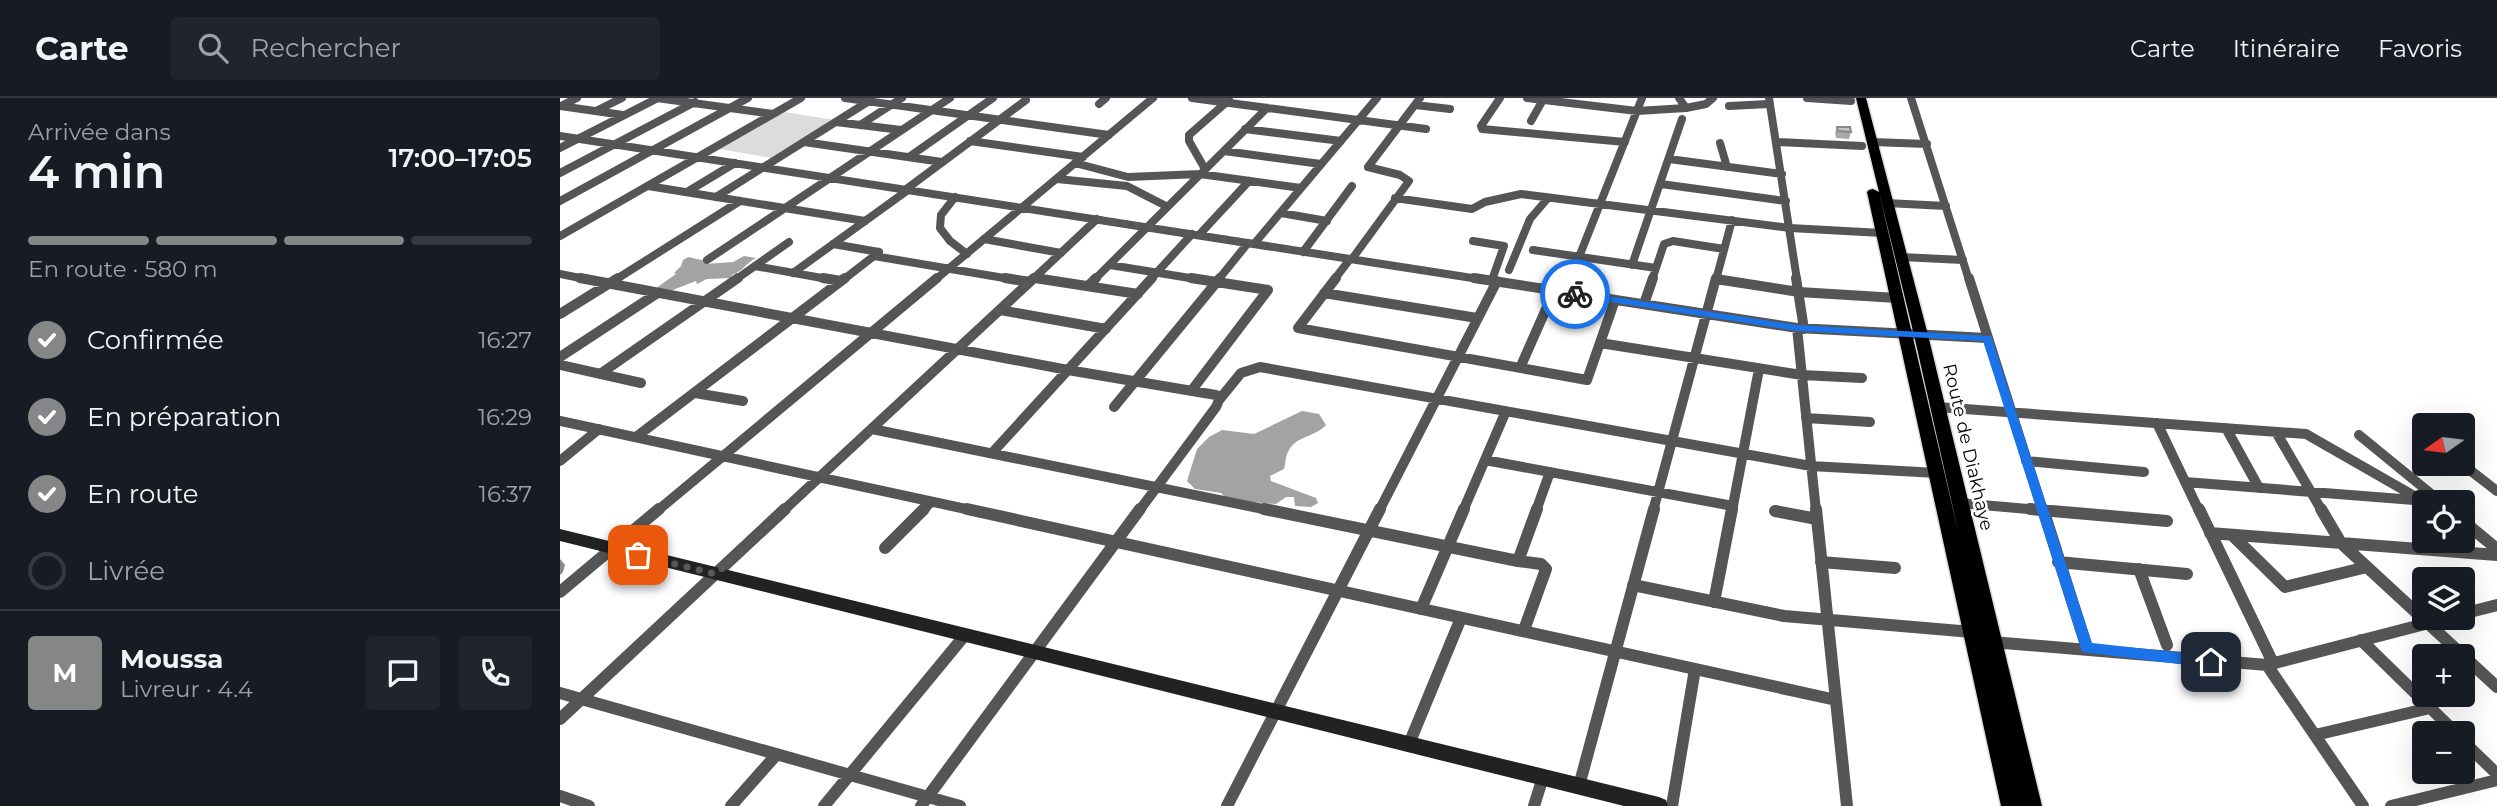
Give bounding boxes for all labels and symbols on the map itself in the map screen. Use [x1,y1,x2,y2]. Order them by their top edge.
courier [1540,259,1610,329]
street label: Route de Diakhaye [1938,361,1998,533]
north arrow [2412,413,2474,476]
pin [608,525,668,585]
pin [2181,632,2241,692]

